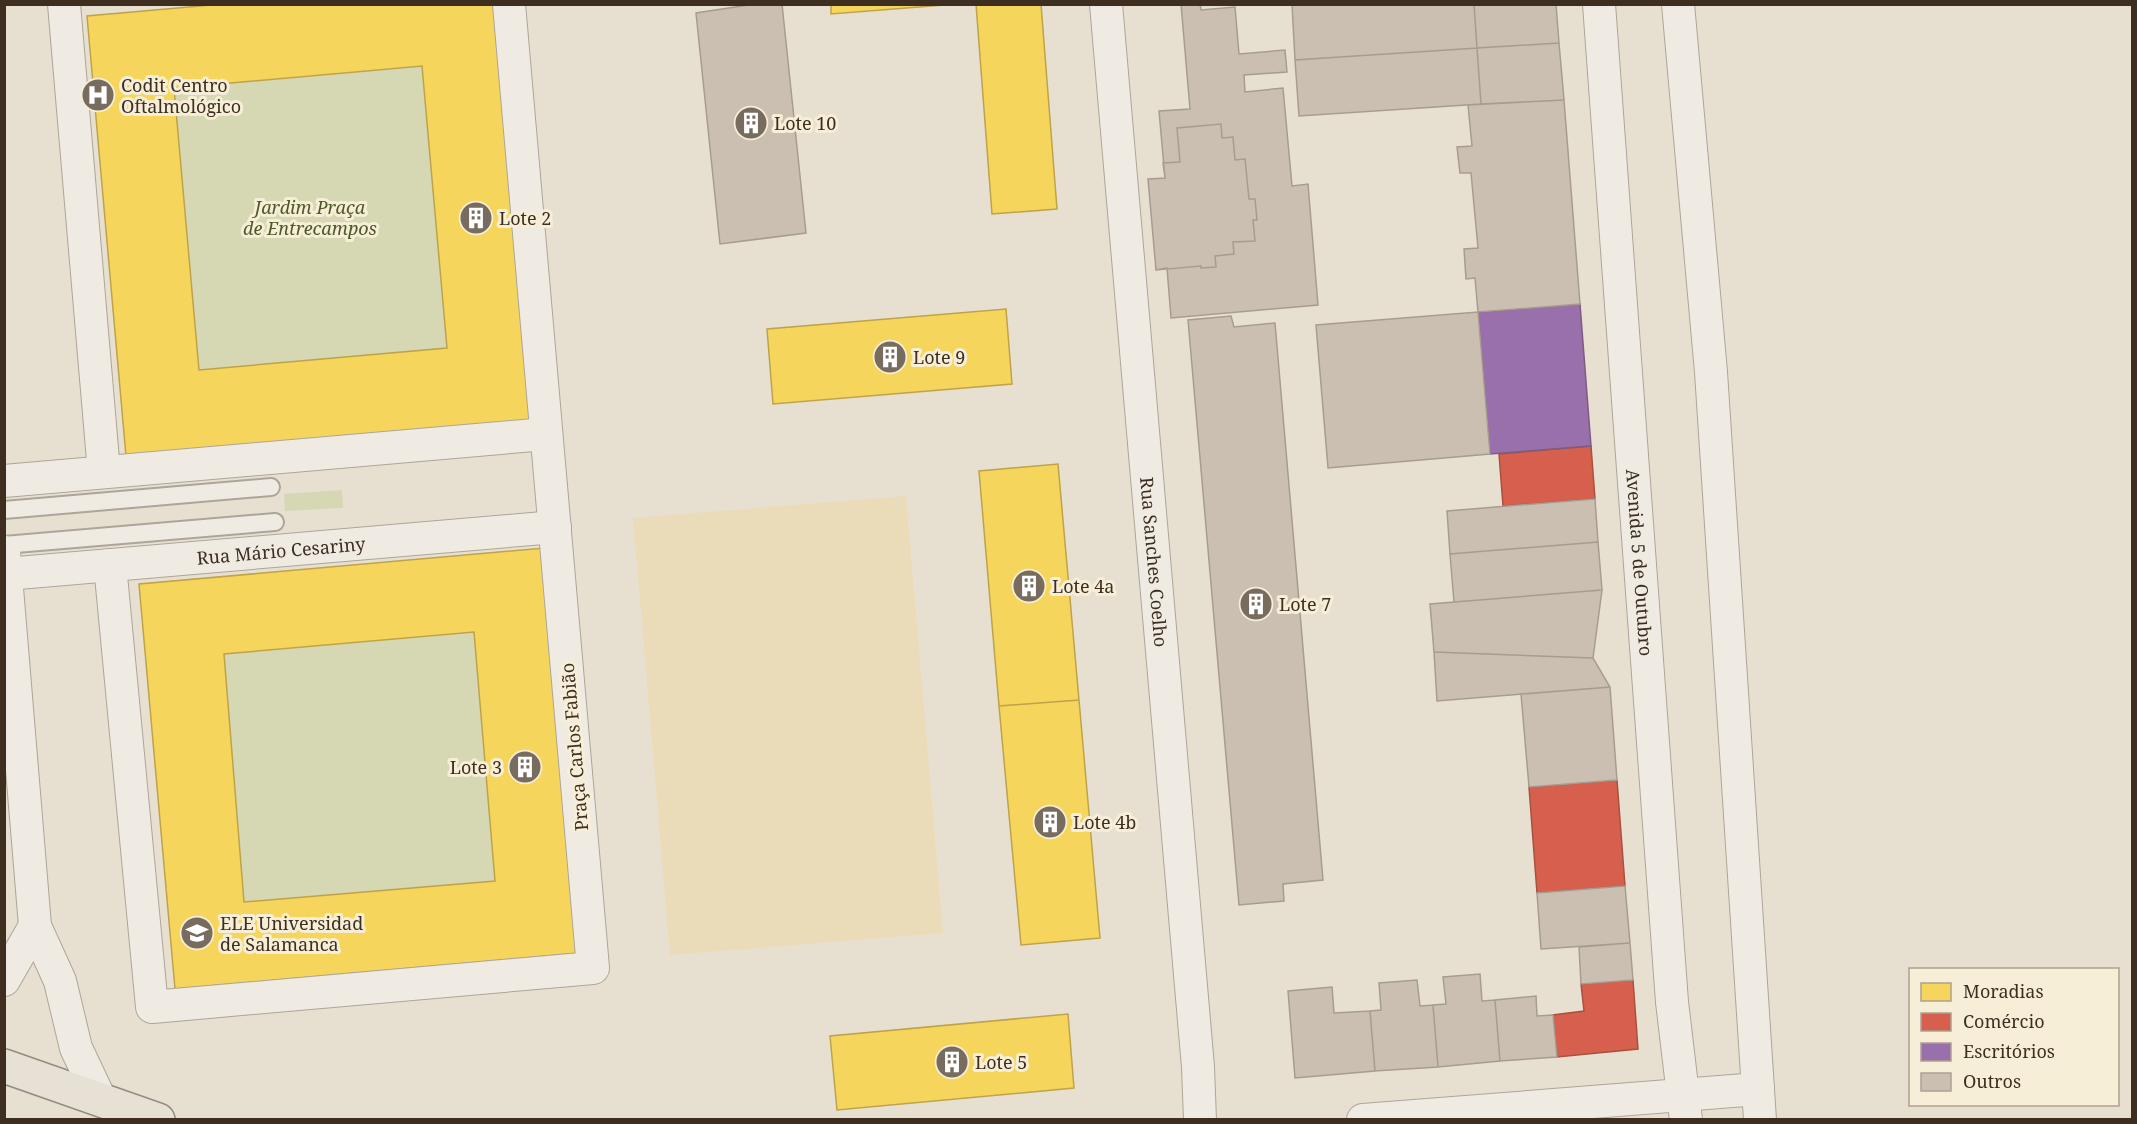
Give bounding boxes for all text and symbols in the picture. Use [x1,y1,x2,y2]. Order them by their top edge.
place label: Codit Centro Oftalmológico [121,73,241,118]
hospital icon: Codit Centro Oftalmológico [80,77,116,113]
building icon: Lote 10 [733,105,769,141]
place label: Lote 10 [774,111,836,135]
park label: Jardim Praça de Entrecampos [243,195,377,240]
building icon: Lote 2 [458,200,494,236]
place label: Lote 2 [499,206,551,230]
building icon: Lote 9 [872,339,908,375]
place label: Lote 9 [913,345,965,369]
street label: Avenida 5 de Outubro [1621,468,1659,657]
street label: Rua Sanches Coelho [1135,476,1174,648]
street label: Rua Mário Cesariny [196,531,367,570]
building icon: Lote 4a [1011,568,1047,604]
place label: Lote 4a [1052,574,1114,598]
building icon: Lote 7 [1238,586,1274,622]
place label: Lote 7 [1279,592,1331,616]
street label: Praça Carlos Fabião [555,662,593,832]
building icon: Lote 3 [507,749,543,785]
place label: Lote 3 [450,755,502,779]
building icon: Lote 4b [1032,804,1068,840]
place label: Lote 4b [1073,810,1136,834]
place label: ELE Universidad de Salamanca [220,911,363,956]
school or university icon: ELE Universidad de Salamanca [179,915,215,951]
legend [1909,968,2119,1106]
text: Moradias [1963,979,2044,1003]
text: Comércio [1963,1009,2045,1033]
text: Escritórios [1963,1039,2055,1063]
building icon: Lote 5 [934,1044,970,1080]
place label: Lote 5 [975,1050,1027,1074]
text: Outros [1963,1069,2021,1093]

